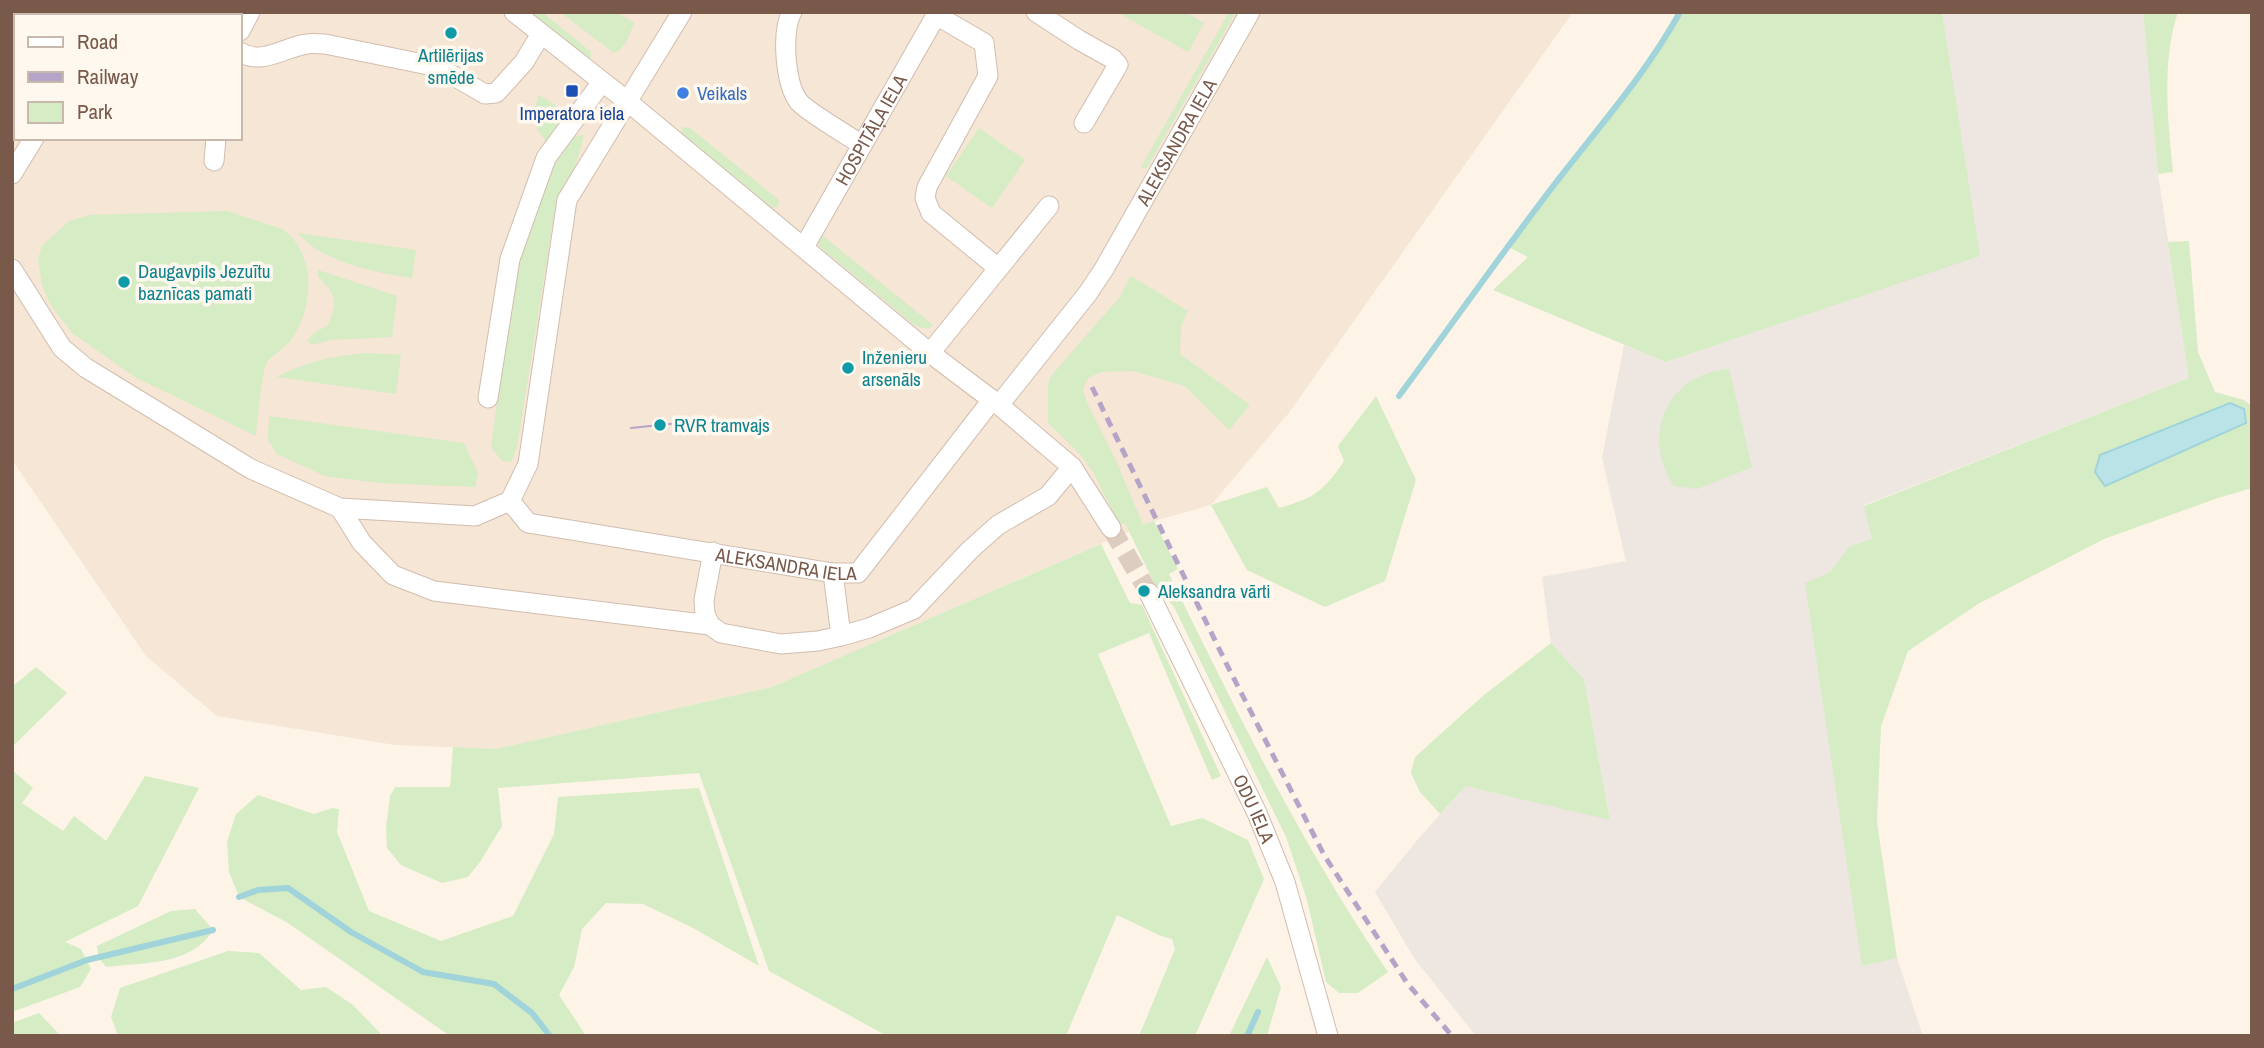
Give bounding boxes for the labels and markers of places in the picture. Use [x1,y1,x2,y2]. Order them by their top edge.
marker: Artilērijas smēde [443,25,459,41]
place label: Artilērijas smēde [417,42,484,90]
place label: Veikals [697,80,747,106]
marker: Imperatora iela [564,83,580,99]
marker: Veikals [675,85,691,101]
place label: Imperatora iela [520,100,625,126]
place label: Daugavpils Jezuītu baznīcas pamati [138,258,271,306]
marker: Daugavpils Jezuītu baznīcas pamati [116,274,132,290]
place label: Inženieru arsenāls [862,344,927,392]
marker: Inženieru arsenāls [840,360,856,376]
place label: RVR tramvajs [674,412,770,438]
marker: RVR tramvajs [652,417,668,433]
place label: Aleksandra vārti [1157,578,1271,604]
marker: Aleksandra vārti [1136,583,1152,599]

